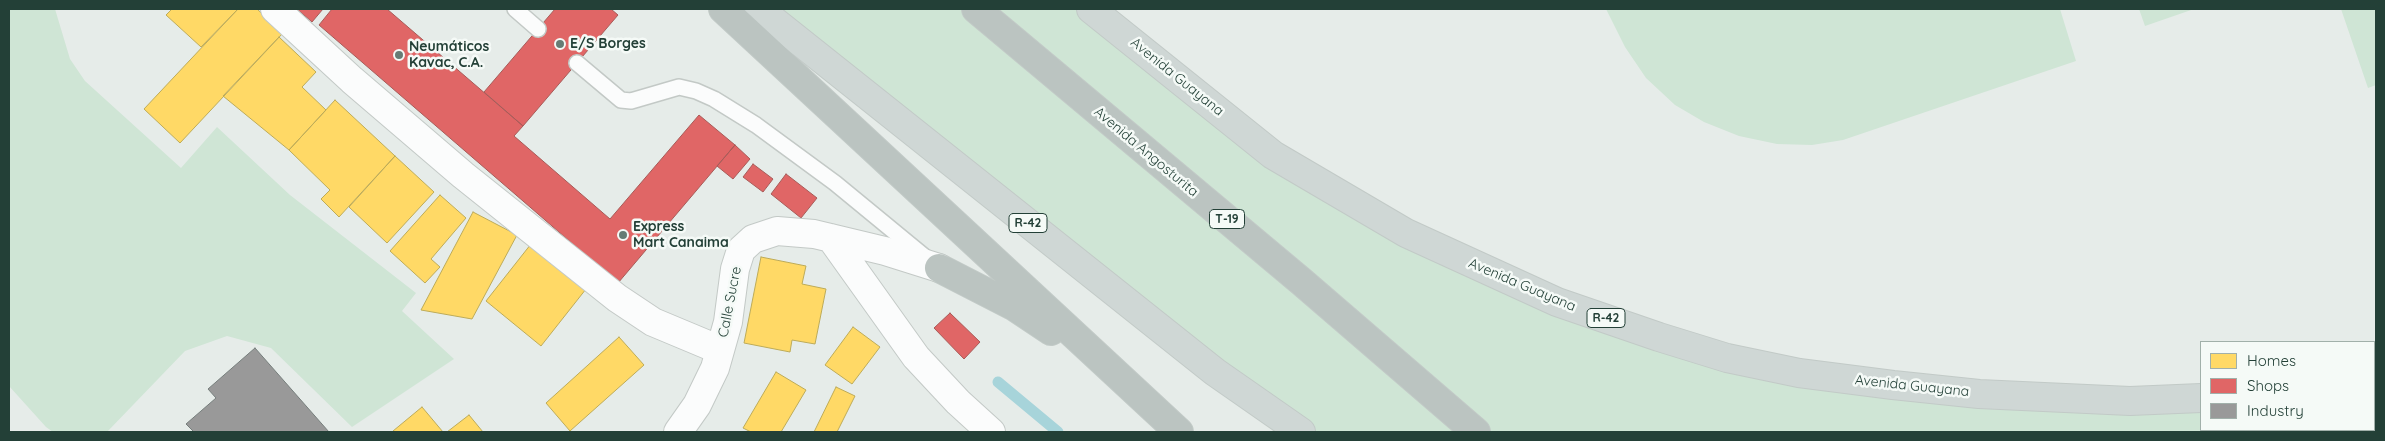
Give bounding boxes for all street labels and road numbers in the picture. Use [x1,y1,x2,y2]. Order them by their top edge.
street label: Avenida Guayana [1127,34,1227,120]
street label: Avenida Angosturita [1091,104,1201,200]
road number: T-19 [1210,210,1244,228]
road number: R-42 [1009,214,1047,232]
street label: Avenida Guayana [1466,255,1578,315]
street label: Calle Sucre [715,265,745,339]
road number: R-42 [1587,308,1625,328]
street label: Avenida Guayana [1854,372,1970,400]

